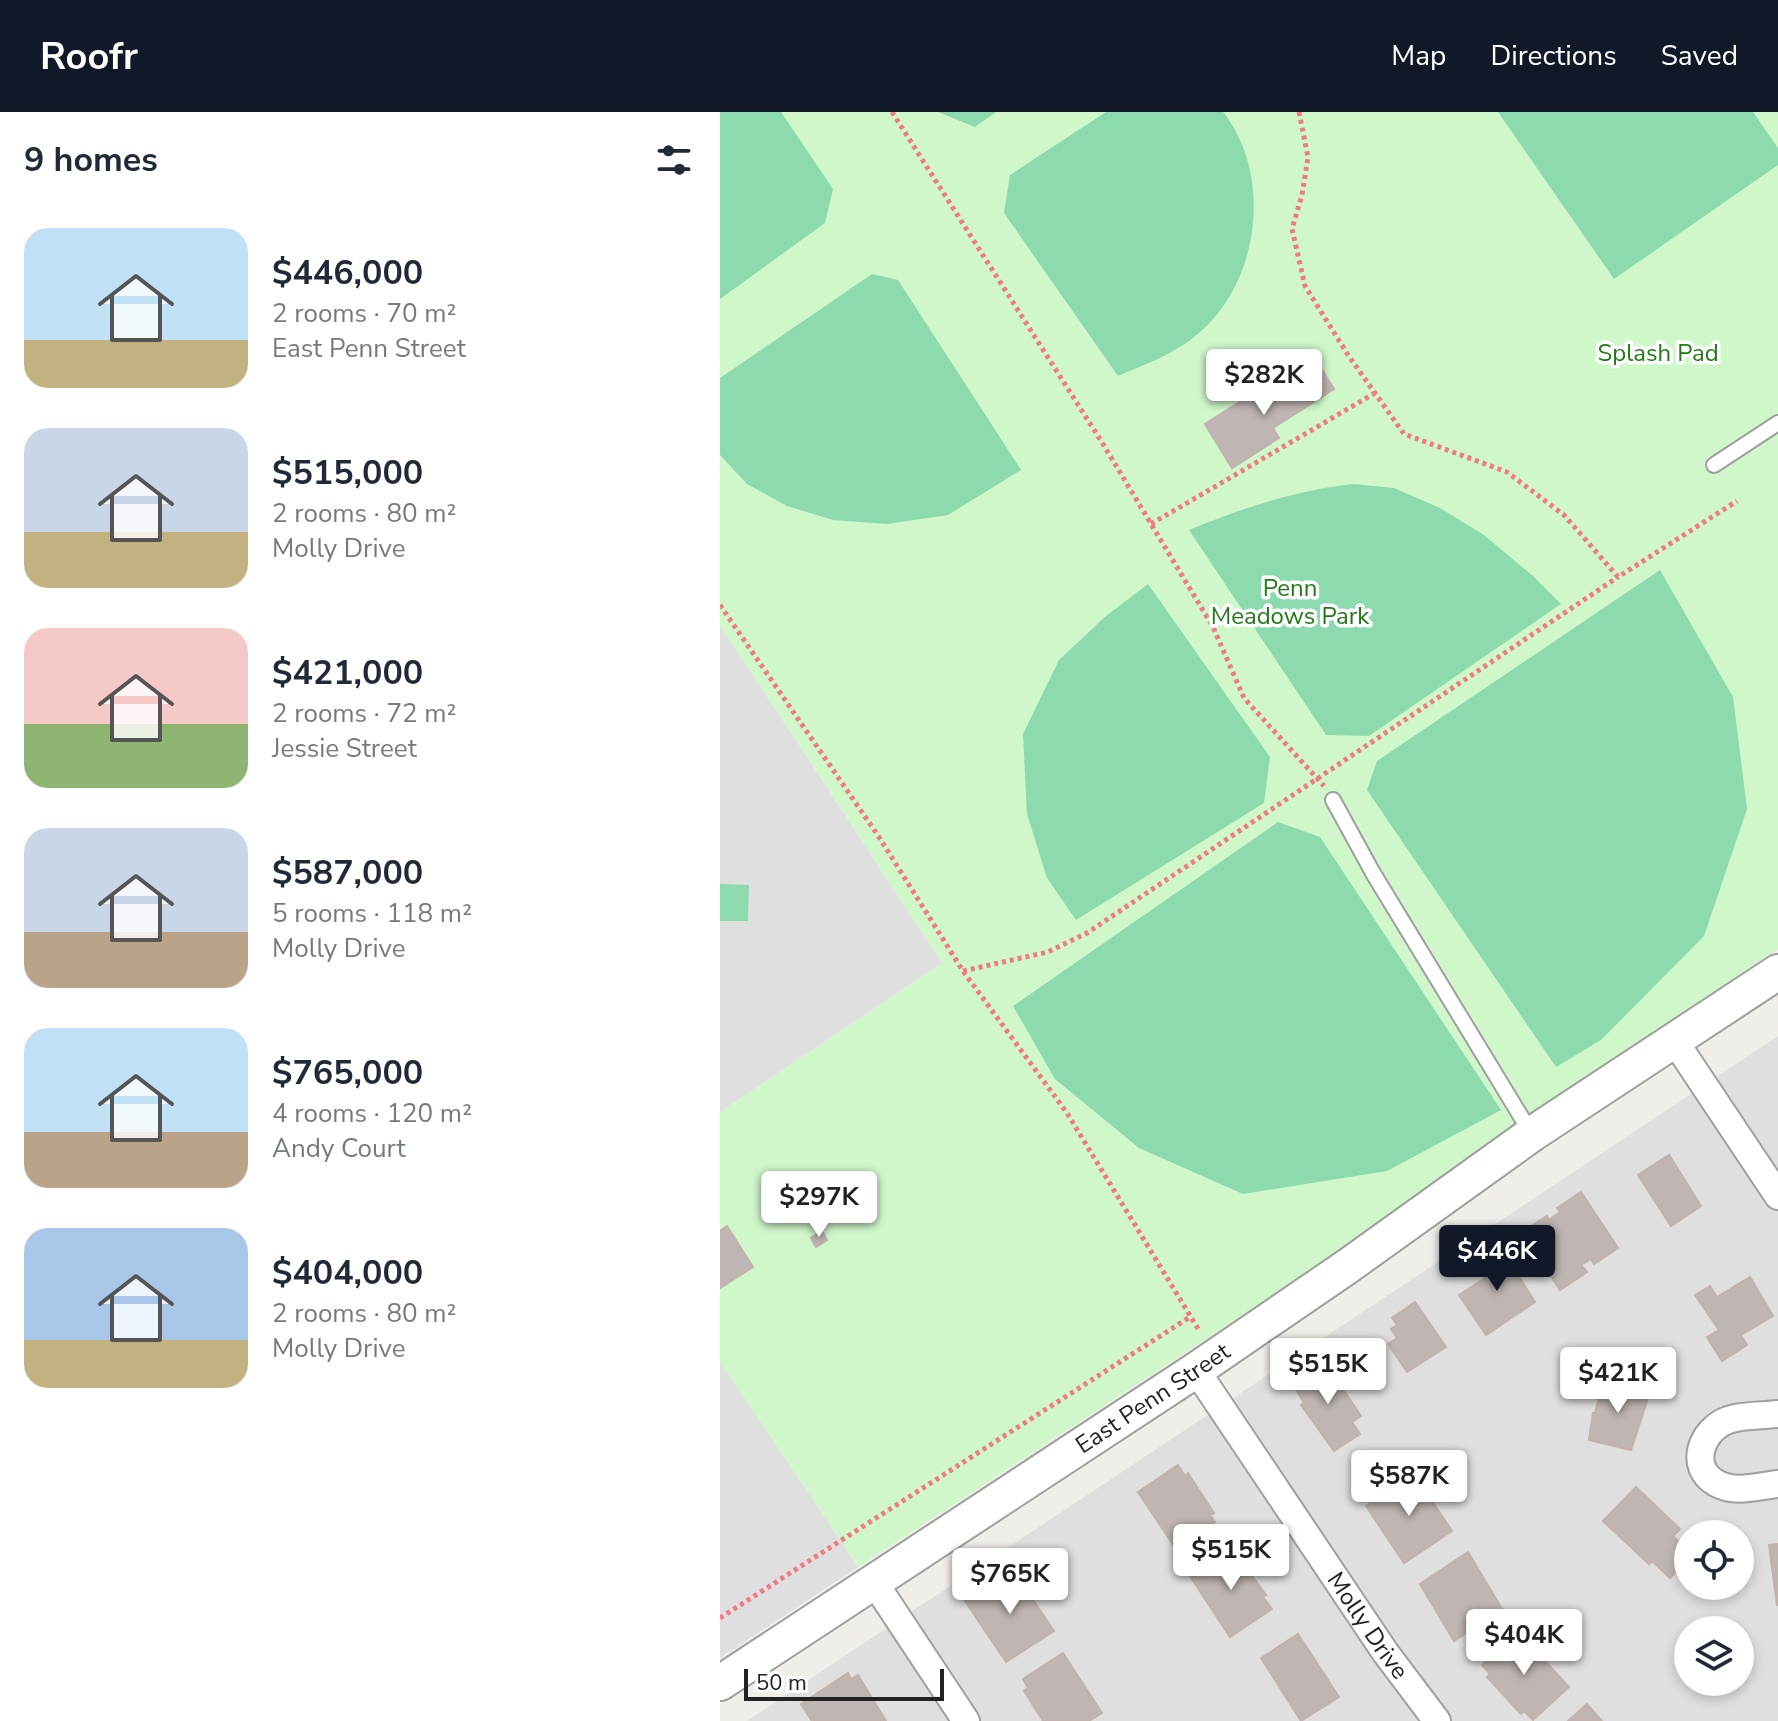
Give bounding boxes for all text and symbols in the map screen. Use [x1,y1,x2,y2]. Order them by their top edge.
text: Roofr [40,31,138,82]
text: Map [1391,37,1446,75]
text: Directions [1490,37,1617,75]
text: Saved [1661,37,1738,75]
text: 9 homes [24,137,158,183]
icon: filters [652,138,696,182]
text: $446,000 [272,250,423,296]
icon: home [88,260,184,356]
text: 2 rooms · 70 m² [272,296,456,331]
text: East Penn Street [272,331,466,366]
park label: Splash Pad [1597,337,1719,369]
pin: $282K [1208,349,1320,417]
text: $282K [1224,357,1304,392]
text: $515,000 [272,450,423,496]
icon: home [88,460,184,556]
text: 2 rooms · 80 m² [272,496,456,531]
text: Molly Drive [272,531,406,566]
park label: Penn Meadows Park [1211,572,1370,632]
text: $421,000 [272,650,423,696]
icon: home [88,660,184,756]
text: 2 rooms · 72 m² [272,696,456,731]
text: Jessie Street [272,731,417,766]
text: $587,000 [272,850,423,896]
icon: home [88,860,184,956]
text: 5 rooms · 118 m² [272,896,472,931]
text: Molly Drive [272,931,406,966]
text: $765,000 [272,1050,423,1096]
icon: home [88,1060,184,1156]
text: 4 rooms · 120 m² [272,1096,472,1131]
text: Andy Court [272,1131,406,1166]
pin: $297K [763,1171,875,1239]
text: $297K [779,1179,859,1214]
pin: $446K [1441,1225,1553,1293]
text: $446K [1457,1233,1537,1268]
text: $404,000 [272,1250,423,1296]
icon: home [88,1260,184,1356]
text: 2 rooms · 80 m² [272,1296,456,1331]
text: Molly Drive [272,1331,406,1366]
street label: East Penn Street [1069,1335,1237,1461]
pin: $515K [1272,1338,1384,1406]
text: $515K [1288,1346,1368,1381]
pin: $421K [1562,1347,1674,1415]
text: $421K [1578,1355,1658,1390]
pin: $587K [1353,1450,1465,1518]
text: $587K [1369,1458,1449,1493]
map controls [1674,1520,1754,1696]
button: locate [1674,1520,1754,1600]
pin: $515K [1175,1524,1287,1592]
text: $515K [1191,1532,1271,1567]
pin: $765K [954,1548,1066,1616]
text: $765K [970,1556,1050,1591]
street label: Molly Drive [1320,1566,1416,1686]
pin: $404K [1468,1609,1580,1677]
button: layers [1674,1616,1754,1696]
text: $404K [1484,1617,1564,1652]
scale bar [744,1665,944,1701]
text: 50 m [756,1668,807,1698]

